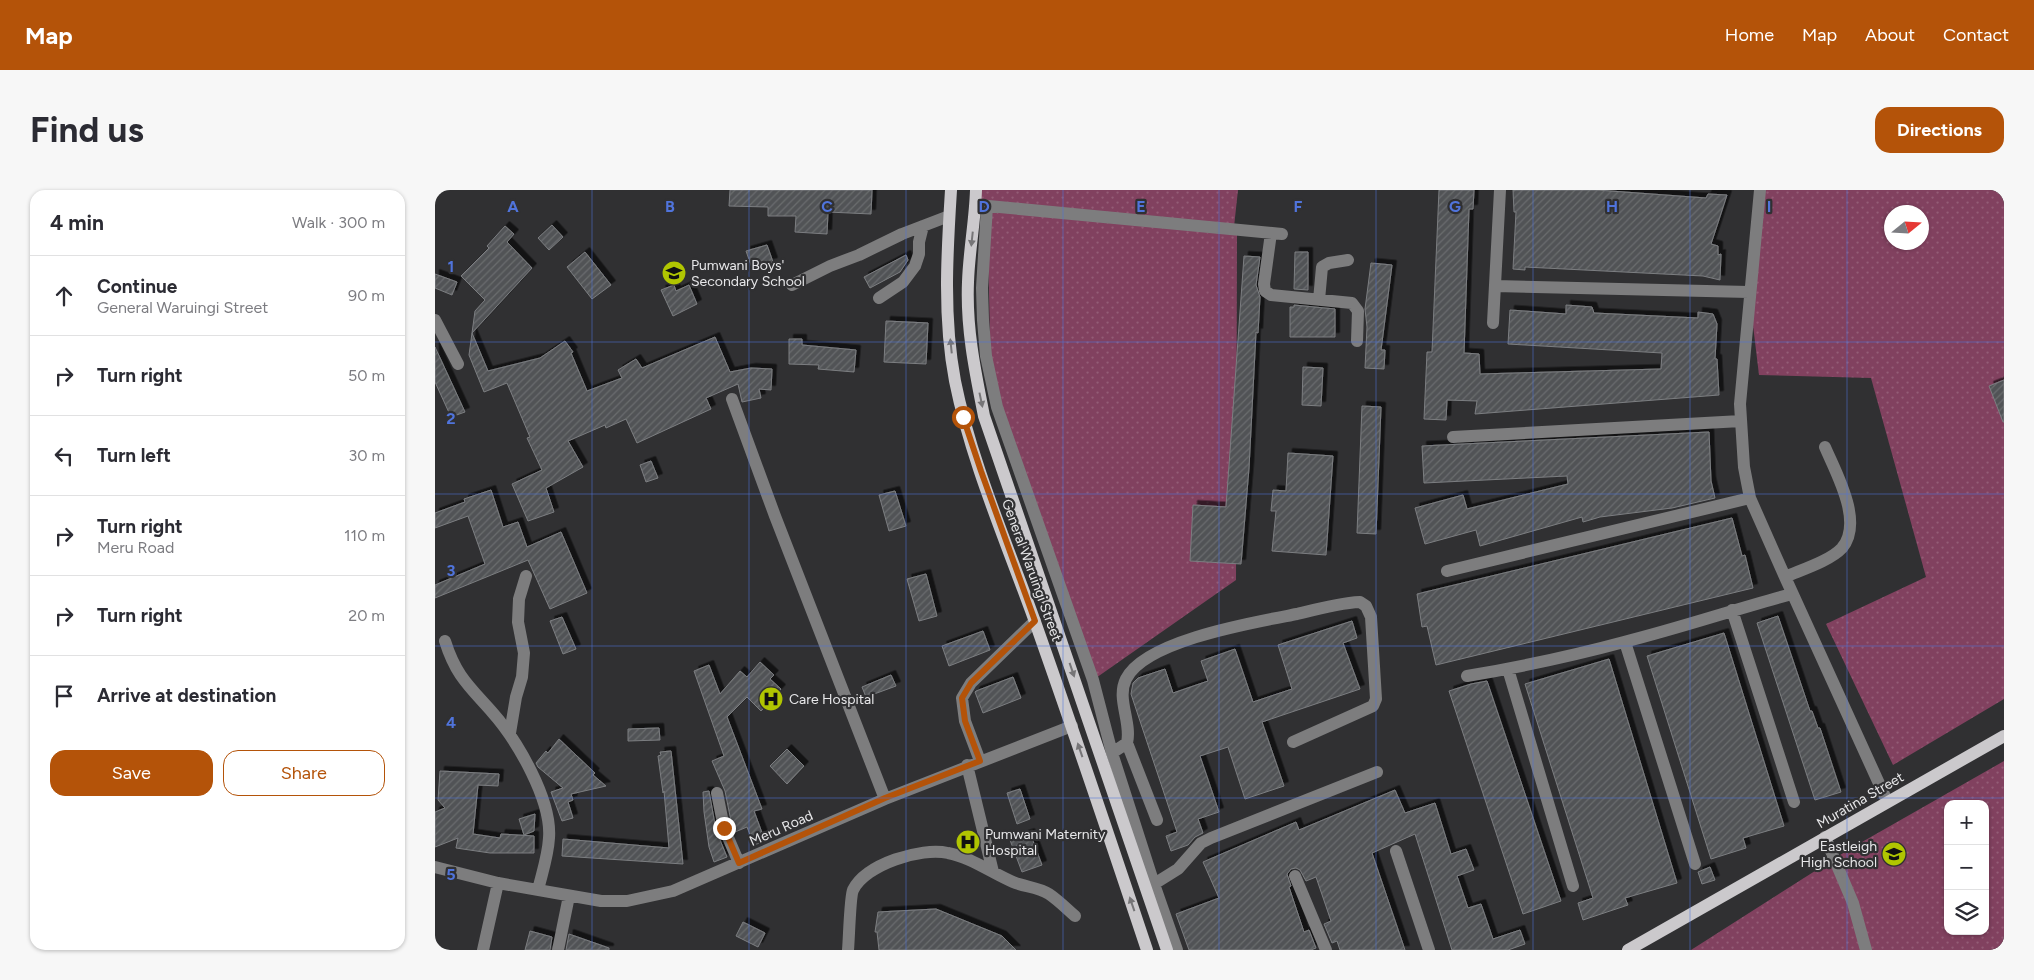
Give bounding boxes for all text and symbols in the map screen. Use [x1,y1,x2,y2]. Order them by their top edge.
text: Map [25,21,73,50]
text: Home [1725,24,1774,46]
text: Map [1802,24,1837,46]
text: About [1865,24,1915,46]
text: Contact [1943,24,2009,46]
button: Directions [1875,107,2004,153]
text: Find us [30,109,144,151]
text: A [507,197,519,216]
text: B [665,197,675,216]
text: C [821,197,833,216]
text: D [978,197,990,216]
text: E [1136,197,1146,216]
text: F [1294,197,1303,216]
text: G [1449,197,1461,216]
text: H [1606,197,1618,216]
text: I [1767,197,1771,216]
north arrow [1884,205,1929,250]
text: 4 min [50,210,104,235]
text: Walk · 300 m [292,213,385,232]
one-way arrow [968,231,976,247]
text: 1 [448,257,454,276]
place label: Pumwani Boys' Secondary School [691,257,805,290]
school or university icon: Pumwani Boys' Secondary School [661,260,687,286]
text: Continue [97,275,177,298]
icon: ahead [50,282,78,310]
text: 90 m [348,286,385,305]
text: General Waruingi Street [97,298,268,317]
one-way arrow [947,338,955,354]
icon: right [50,362,78,390]
text: Turn right [97,364,183,387]
text: 50 m [348,366,385,385]
one-way arrow [977,392,985,407]
route start [952,406,975,429]
text: 2 [446,409,456,428]
icon: left [50,442,78,470]
text: Turn left [97,444,171,467]
text: 30 m [348,446,385,465]
street label: General Waruingi Street [998,497,1065,644]
text: Turn right [97,515,183,538]
icon: right [50,522,78,550]
text: 110 m [344,526,385,545]
text: Meru Road [97,538,174,557]
text: 3 [447,561,456,580]
icon: right [50,602,78,630]
text: Turn right [97,604,183,627]
text: 20 m [348,606,385,625]
one-way arrow [1068,663,1076,678]
icon: arrive [50,682,78,710]
text: Arrive at destination [97,684,276,707]
hospital icon: Care Hospital [758,686,784,712]
place label: Care Hospital [789,691,874,708]
text: 4 [446,713,456,732]
one-way arrow [1076,742,1083,757]
button: Save [50,750,213,796]
button: Share [223,750,385,796]
street label: Muratina Street [1814,769,1907,832]
map controls [1944,800,1989,935]
button: + [1944,800,1989,845]
street label: Meru Road [747,807,816,850]
route end [713,817,736,840]
place label: Pumwani Maternity Hospital [985,826,1106,859]
hospital icon: Pumwani Maternity Hospital [955,829,981,855]
place label: Eastleigh High School [1800,838,1877,871]
school or university icon: Eastleigh High School [1881,841,1907,867]
button: − [1944,845,1989,890]
text: 5 [446,865,456,884]
button: layers [1944,890,1989,935]
one-way arrow [1127,896,1135,911]

